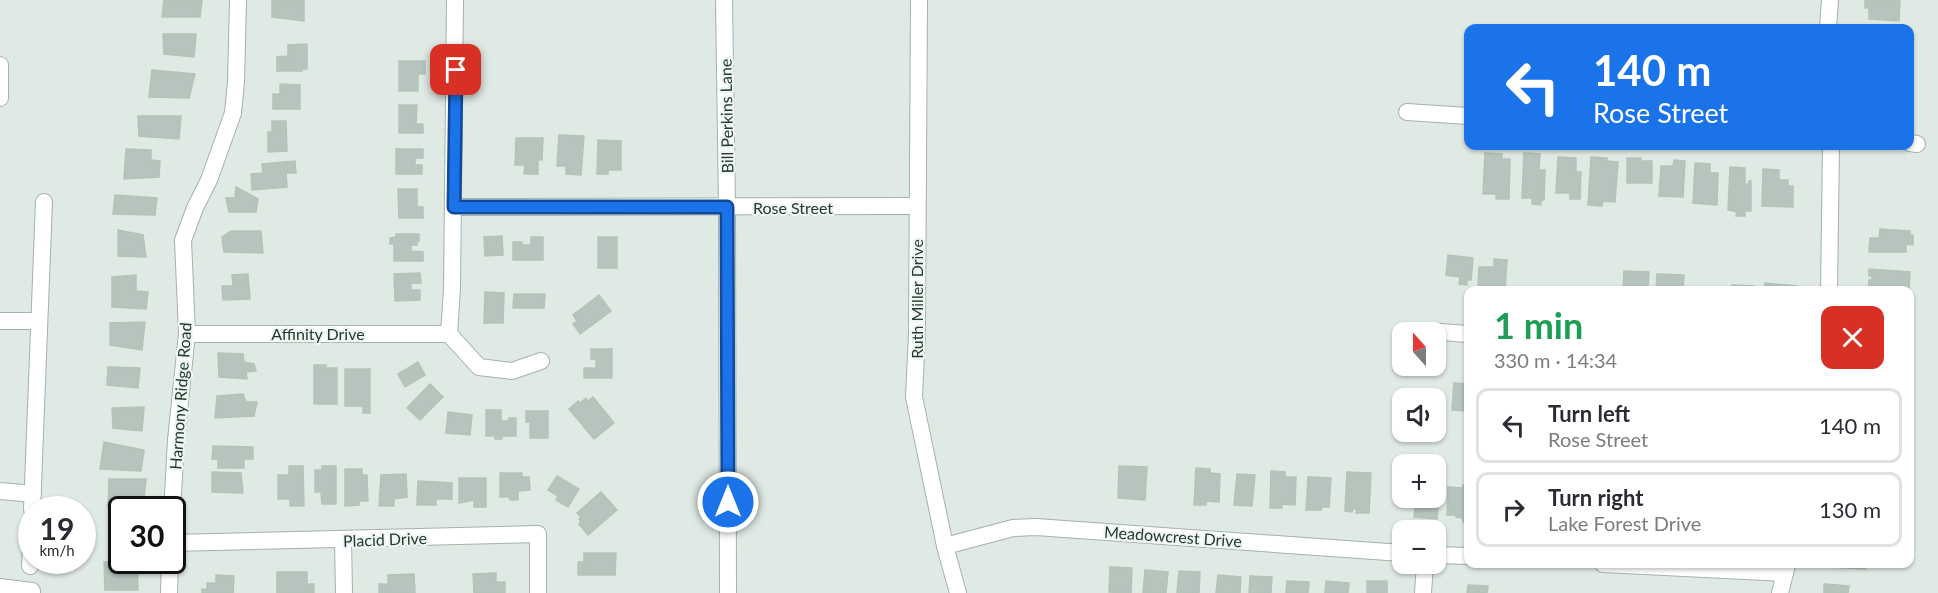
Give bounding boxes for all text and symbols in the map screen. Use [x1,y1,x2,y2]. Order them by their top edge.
pin [430,44,481,95]
text: 140 m [1593,45,1711,95]
icon: left [1494,48,1572,126]
icon: arrive [439,53,472,86]
street label: Bill Perkins Lane [716,59,736,173]
text: Rose Street [1593,96,1728,129]
street label: Rose Street [753,198,833,217]
street label: Ruth Miller Drive [907,239,926,359]
text: 1 min [1494,303,1583,347]
button: close [1821,306,1884,369]
street label: Harmony Ridge Road [165,322,195,470]
north arrow [1392,322,1446,376]
map controls [1392,322,1446,574]
street label: Affinity Drive [271,324,365,343]
text: 330 m · 14:34 [1494,348,1617,372]
button: sound [1392,388,1446,442]
text: Turn left [1548,400,1630,427]
icon: left [1497,409,1530,442]
text: 140 m [1819,412,1881,439]
text: Rose Street [1548,427,1648,451]
button: + [1392,454,1446,508]
position arrow [696,470,760,534]
text: Turn right [1548,484,1643,511]
icon: right [1497,493,1530,526]
speed limit sign: 30 [108,496,186,574]
text: 130 m [1819,496,1881,523]
text: 19 [40,510,74,546]
text: Lake Forest Drive [1548,511,1701,535]
button: − [1392,520,1446,574]
street label: Meadowcrest Drive [1104,522,1242,550]
street label: Placid Drive [343,528,427,550]
text: km/h [39,541,75,559]

